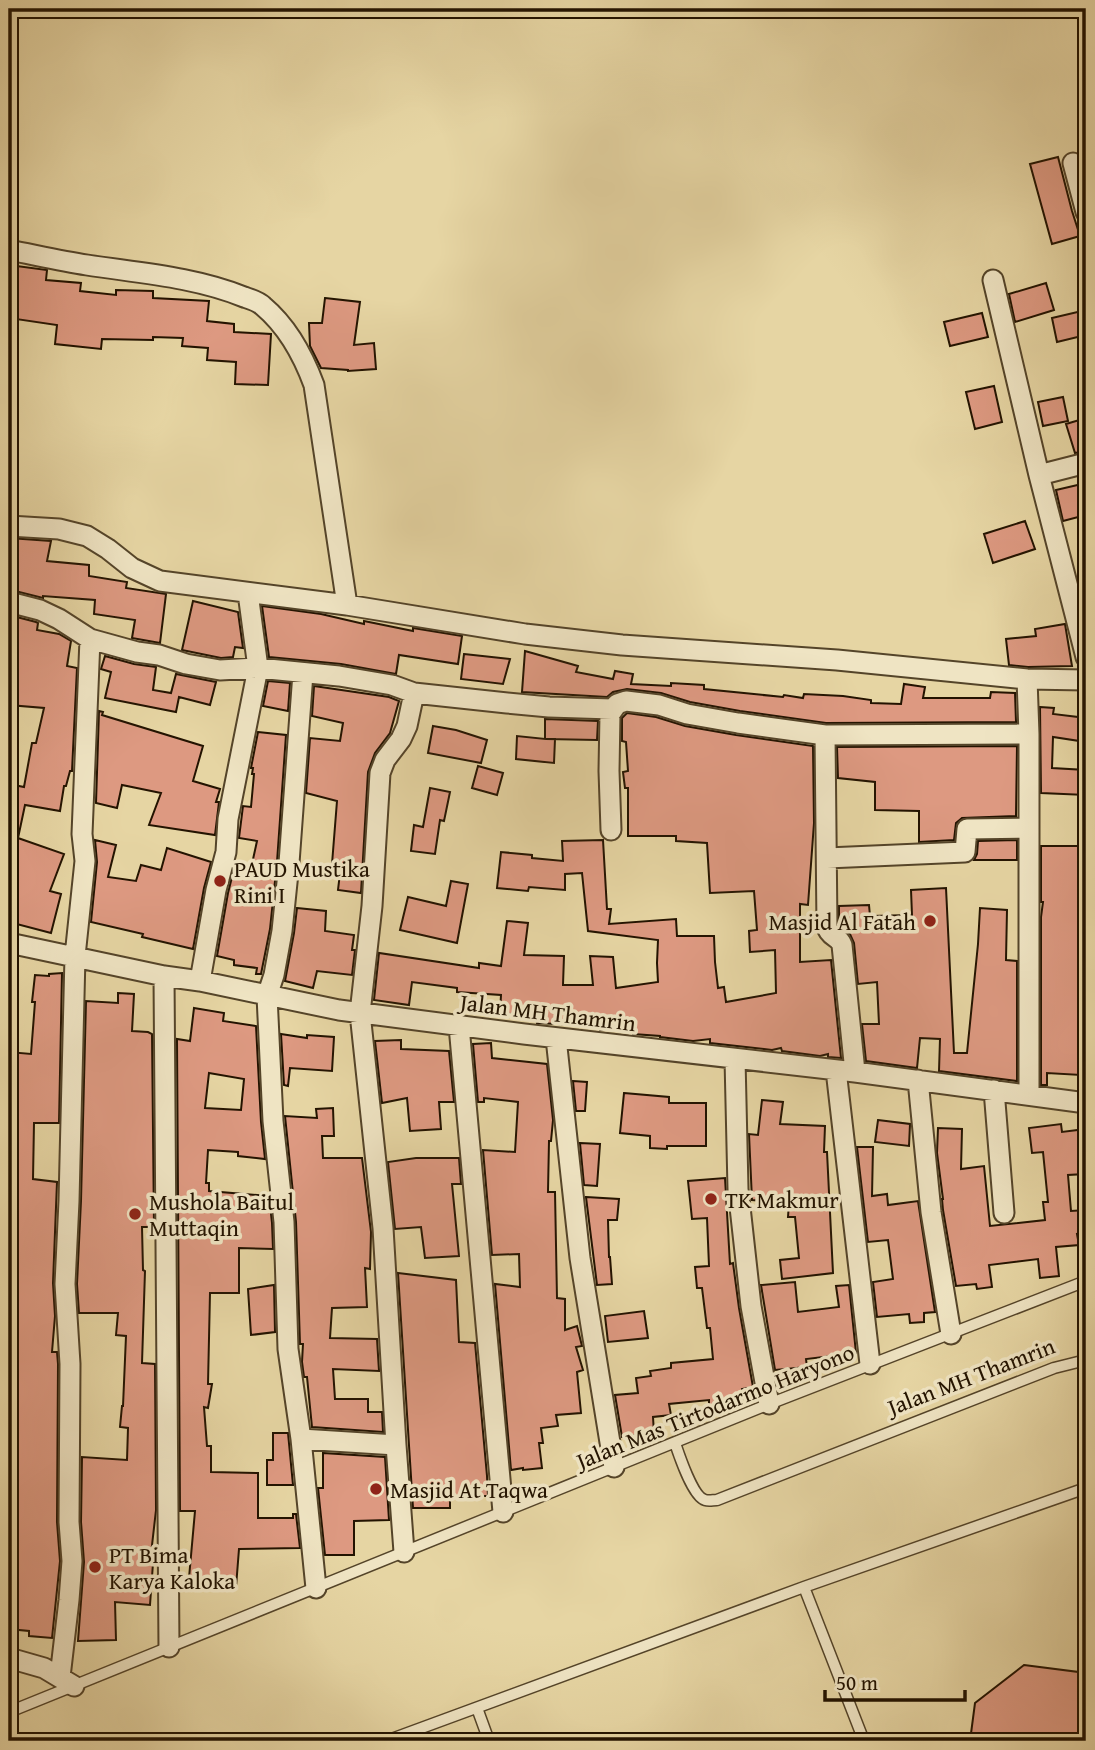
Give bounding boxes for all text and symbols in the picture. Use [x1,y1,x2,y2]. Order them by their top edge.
place label: PAUD Mustika Rini I [234,852,370,911]
marker: PAUD Mustika Rini I [212,873,228,889]
place label: Masjid Al Fatah [769,905,916,938]
marker: Masjid Al Fatah [922,913,938,929]
street label: Jalan MH Thamrin [455,984,638,1039]
place label: TK Makmur [725,1183,839,1216]
place label: Mushola Baitul Muttaqin [149,1185,294,1244]
marker: TK Makmur [703,1191,719,1207]
marker: Mushola Baitul Muttaqin [127,1206,143,1222]
street label: Jalan MH Thamrin [880,1329,1060,1424]
street label: Jalan Mas Tirtodarmo Haryono [568,1335,859,1478]
place label: Masjid At Taqwa [390,1473,548,1506]
marker: Masjid At Taqwa [368,1481,384,1497]
place label: PT Bima Karya Kaloka [109,1538,235,1597]
marker: PT Bima Karya Kaloka [87,1559,103,1575]
scale bar [825,1659,965,1703]
text: 50 m [836,1667,878,1698]

